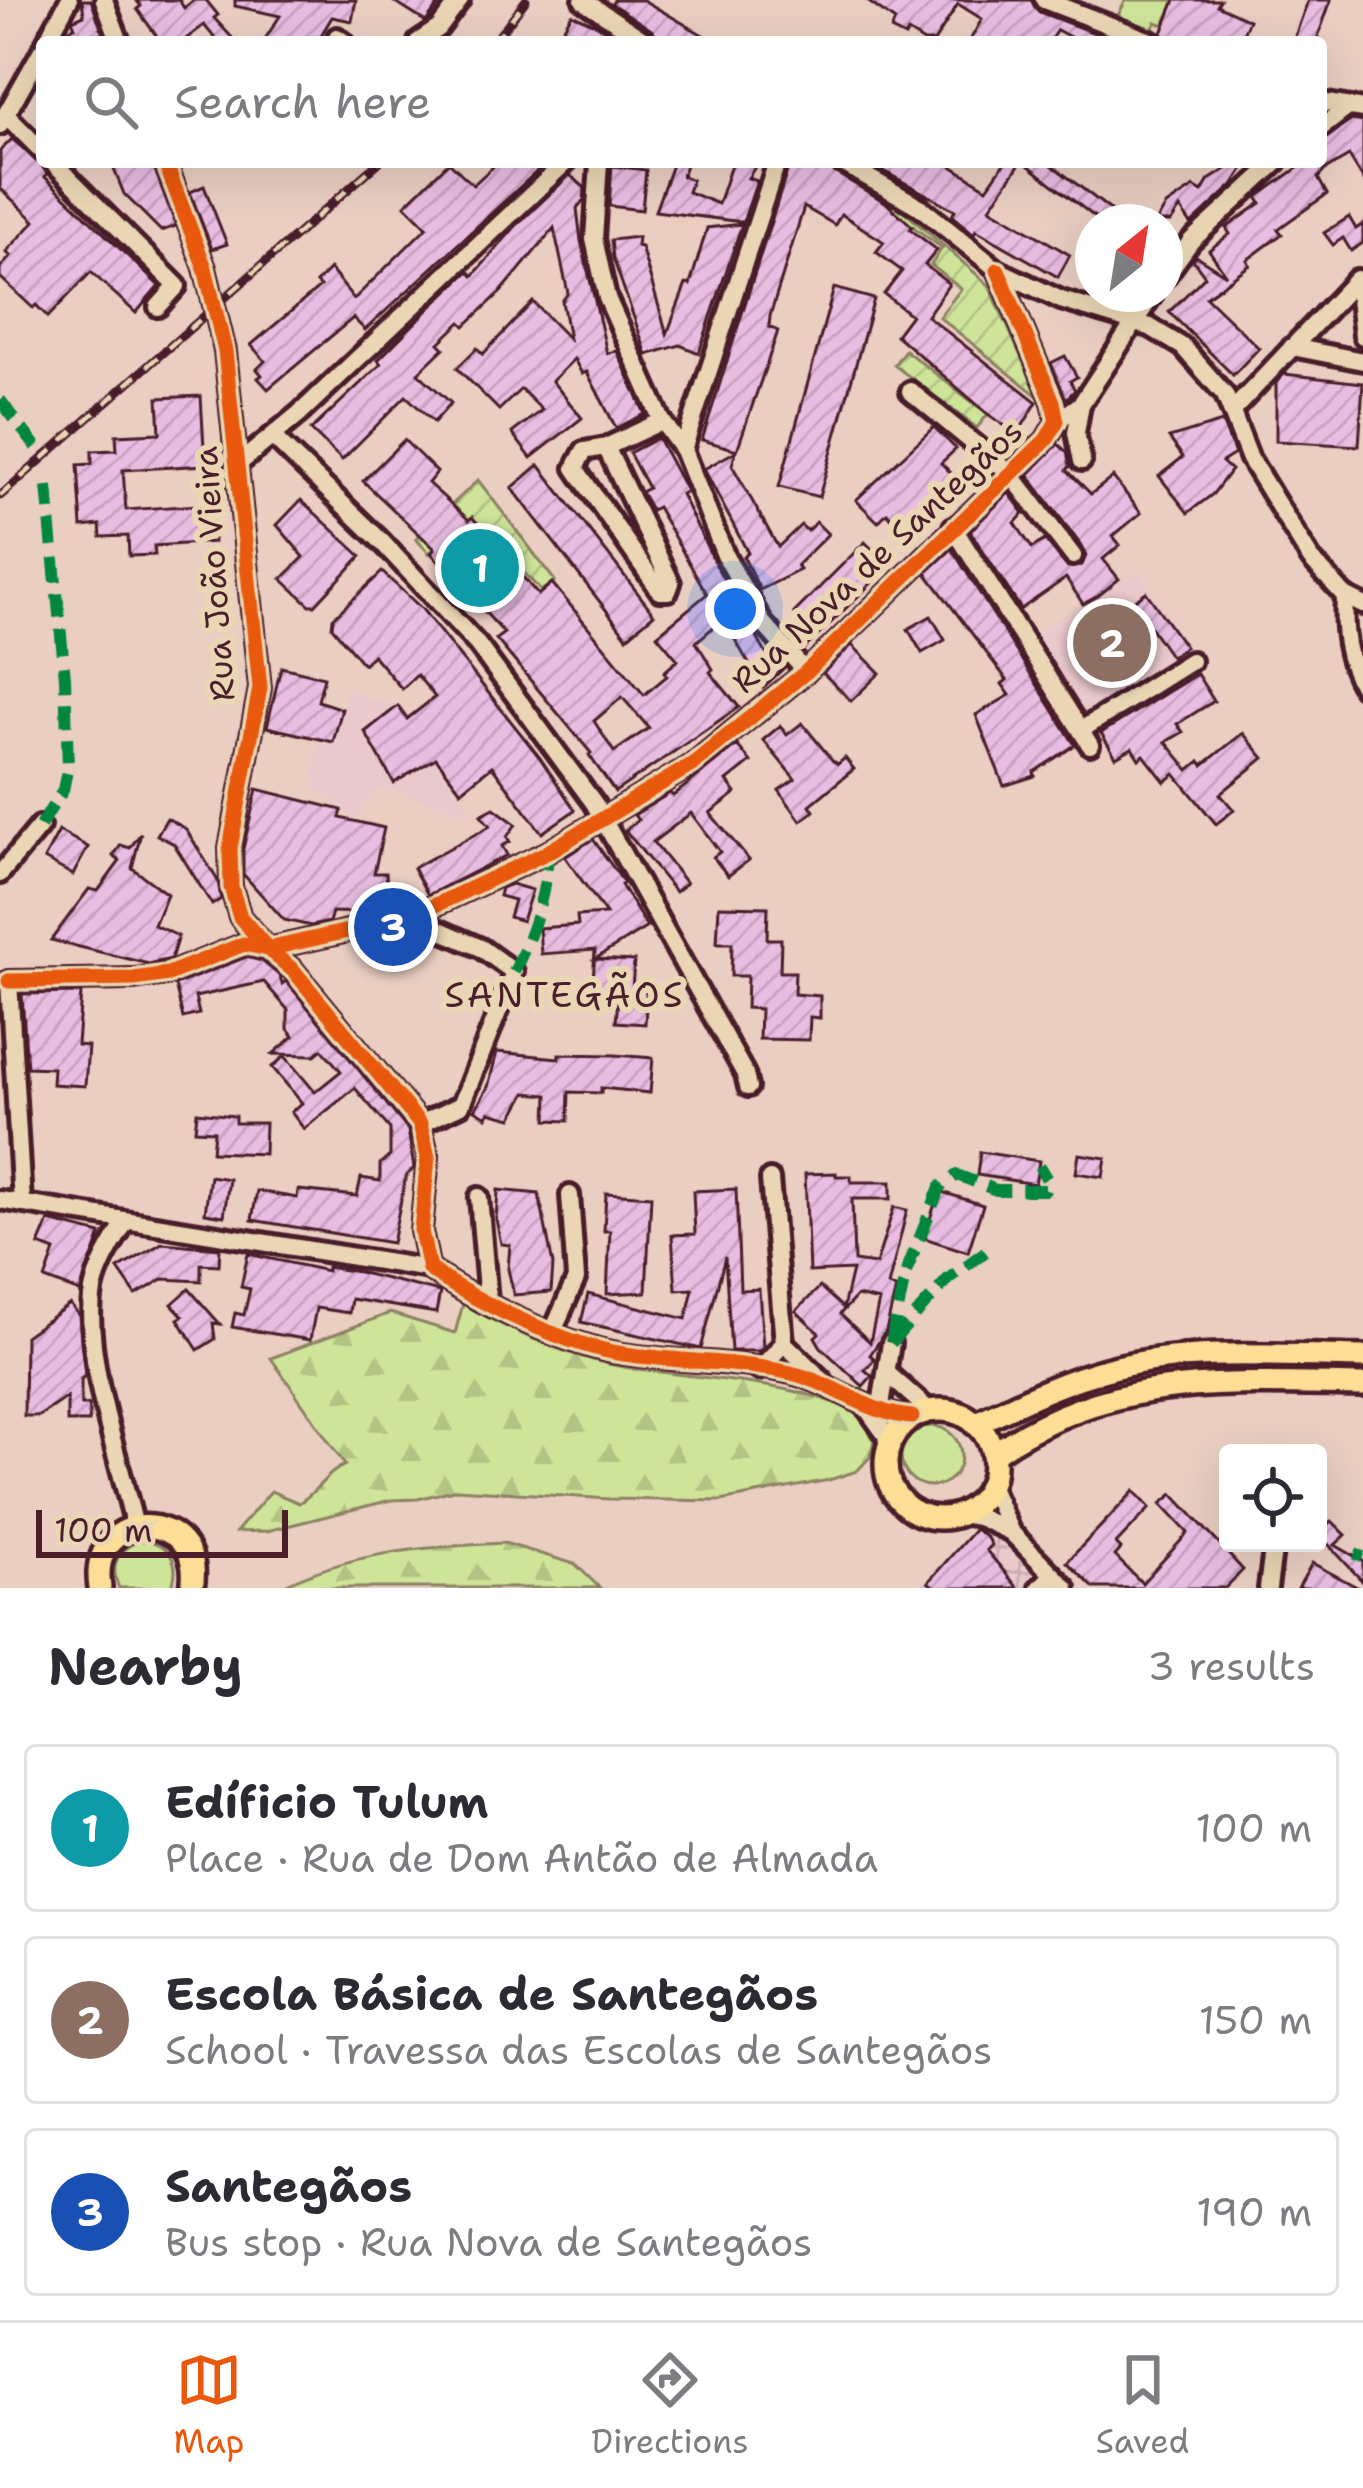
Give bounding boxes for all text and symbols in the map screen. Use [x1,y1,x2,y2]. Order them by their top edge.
search box [36,36,1327,168]
icon: search [78,69,144,135]
text: Search here [174,72,431,132]
north arrow [1075,204,1183,312]
street label: Rua Nova de Santegãos [722,409,1032,703]
street label: Rua João Vieira [183,445,245,703]
pin: 1 [441,523,519,613]
your location [705,579,765,639]
pin: 2 [1073,598,1151,688]
pin: 3 [354,882,432,972]
district label: SANTEGÃOS [444,970,686,1019]
map controls [1219,1444,1327,1552]
button: locate [1219,1444,1327,1552]
scale bar [36,1504,288,1557]
text: 100 m [54,1508,153,1553]
text: Nearby [48,1632,243,1700]
text: 3 results [1148,1640,1315,1692]
text: Edíficio Tulum [165,1772,489,1832]
text: 1 [81,1802,99,1854]
text: 100 m [1196,1802,1312,1854]
text: Place · Rua de Dom Antão de Almada [165,1832,878,1884]
text: Escola Básica de Santegãos [165,1964,818,2024]
text: 2 [76,1994,104,2046]
text: 150 m [1199,1994,1312,2046]
text: School · Travessa das Escolas de Santegãos [165,2024,992,2076]
text: Santegãos [165,2156,412,2216]
text: 3 [76,2186,104,2238]
text: 190 m [1196,2186,1312,2238]
text: Bus stop · Rua Nova de Santegãos [165,2216,812,2268]
tab: Map [174,2347,244,2464]
tab: Directions [591,2347,749,2464]
tab: Saved [1096,2347,1189,2464]

